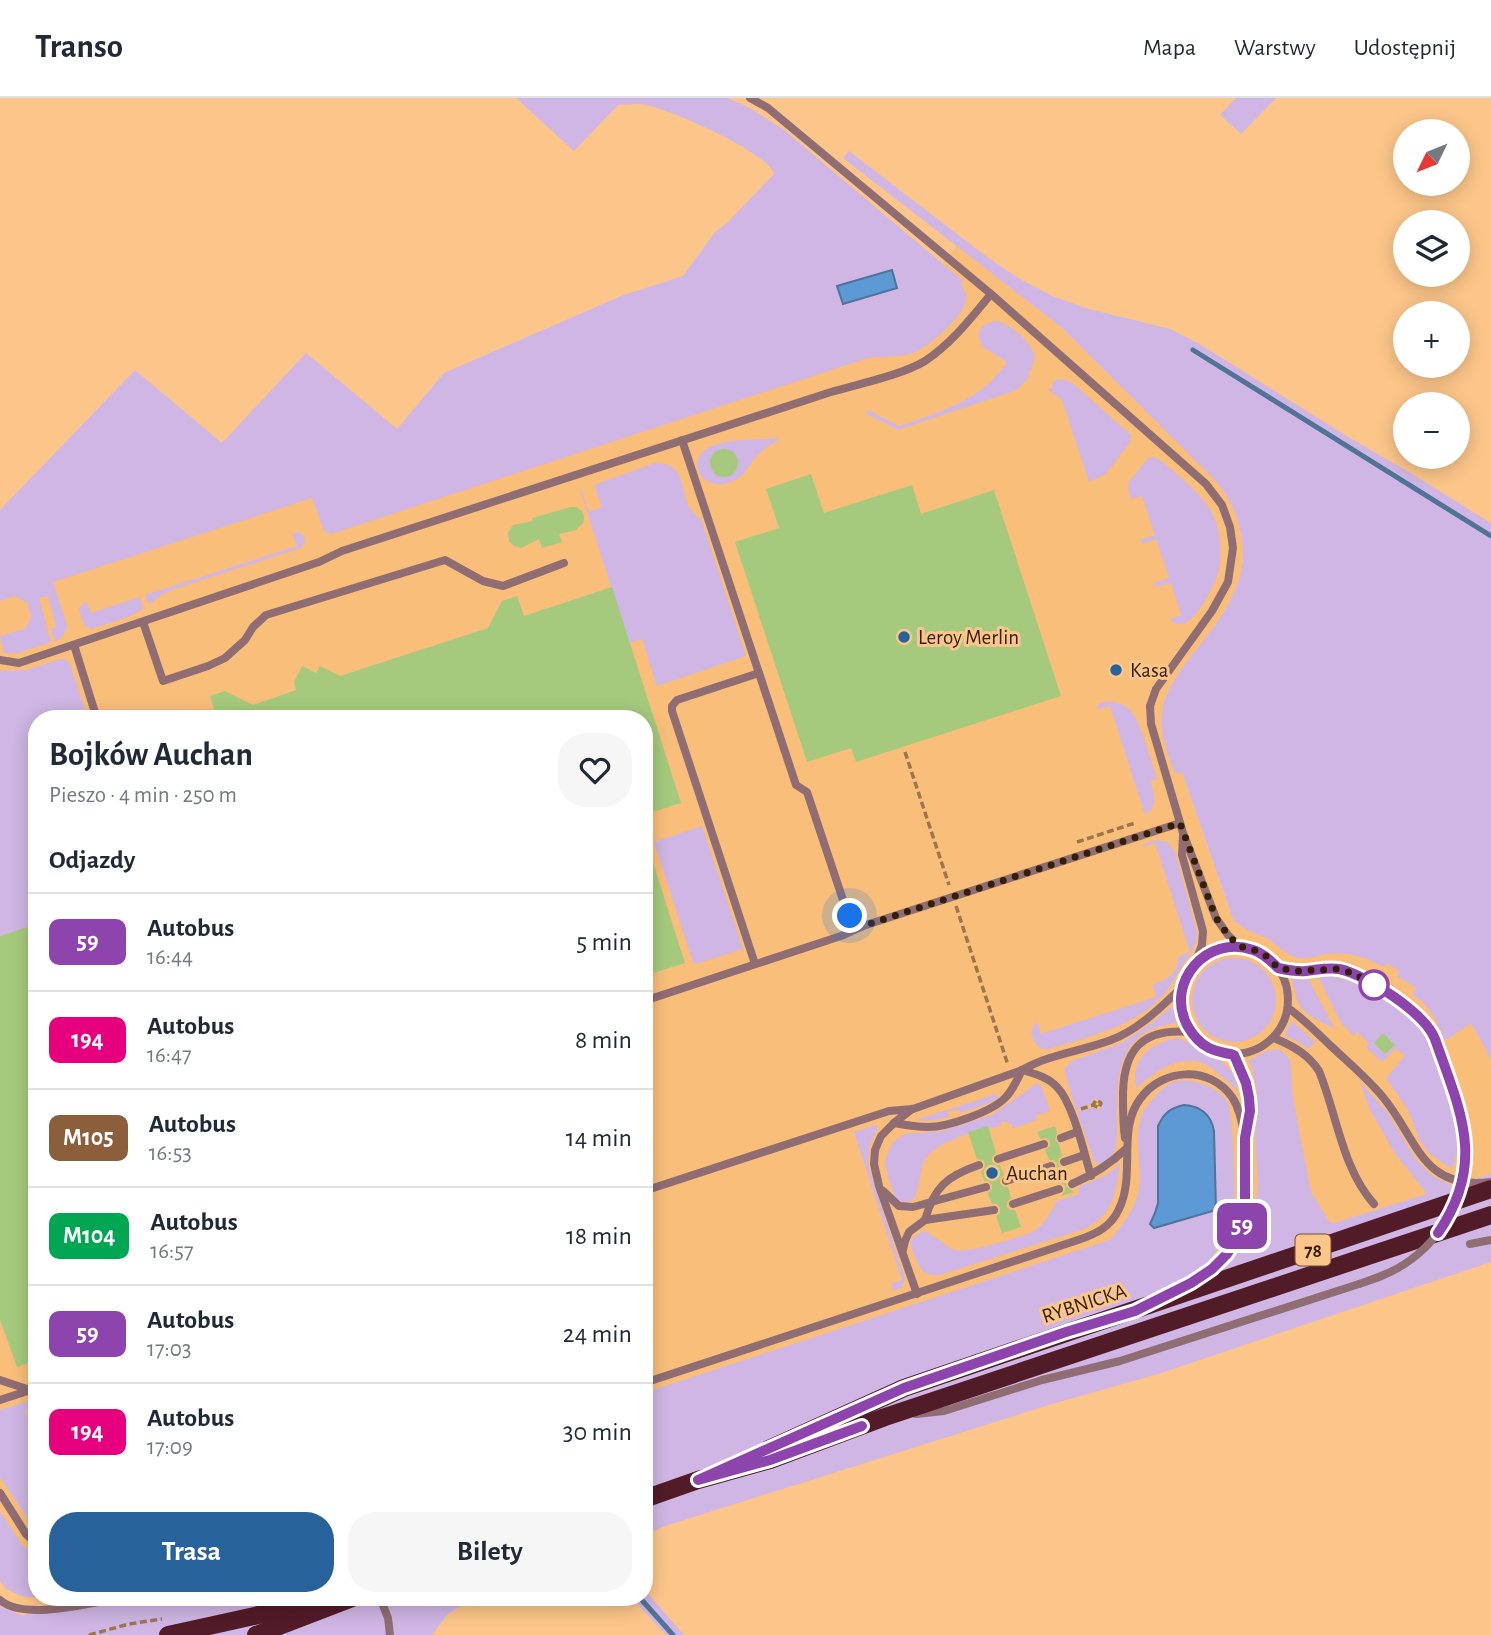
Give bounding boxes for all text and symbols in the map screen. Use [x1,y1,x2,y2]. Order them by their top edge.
text: Transo [35,31,123,64]
text: Mapa [1143,36,1196,60]
text: Warstwy [1234,36,1316,60]
text: Udostępnij [1354,36,1456,60]
north arrow [1393,119,1470,196]
map controls [1393,119,1470,469]
button: layers [1393,210,1470,287]
button: + [1393,301,1470,378]
button: − [1393,392,1470,469]
place label: Leroy Merlin [918,627,1019,648]
marker: Leroy Merlin [896,629,912,645]
place label: Kasa [1130,660,1169,681]
marker: Kasa [1108,662,1124,678]
button: heart [558,733,632,807]
text: Bojków Auchan [49,739,253,772]
text: Pieszo · 4 min · 250 m [49,784,237,807]
text: Odjazdy [49,847,135,873]
your location [832,898,867,933]
text: Autobus [147,915,234,941]
text: 5 min [576,929,632,955]
text: 59 [77,930,98,954]
text: 16:44 [147,946,193,969]
unlabelled marker [1359,970,1389,1000]
text: Autobus [147,1013,234,1039]
text: 8 min [575,1027,632,1053]
text: 194 [71,1028,104,1052]
text: 16:47 [147,1044,192,1067]
text: Autobus [149,1111,236,1137]
text: 14 min [566,1125,632,1151]
text: M105 [63,1126,114,1150]
text: 16:53 [149,1142,192,1165]
place label: Auchan [1006,1163,1068,1184]
marker: Auchan [984,1165,1000,1181]
line badge: 59 [1210,1203,1274,1249]
text: Autobus [150,1209,238,1235]
text: 59 [1231,1214,1253,1238]
text: 18 min [566,1223,632,1249]
text: M104 [63,1224,115,1248]
road number: 78 [1296,1234,1330,1266]
text: 16:57 [150,1240,194,1263]
street label: RYBNICKA [1039,1280,1129,1327]
text: Autobus [147,1307,234,1333]
text: 24 min [563,1321,632,1347]
text: 59 [77,1322,98,1346]
text: 17:03 [147,1338,191,1361]
text: Autobus [147,1405,234,1431]
text: 30 min [563,1419,632,1445]
text: 194 [71,1420,104,1444]
text: 17:09 [147,1436,193,1459]
button: Trasa [49,1512,334,1592]
button: Bilety [348,1512,632,1592]

